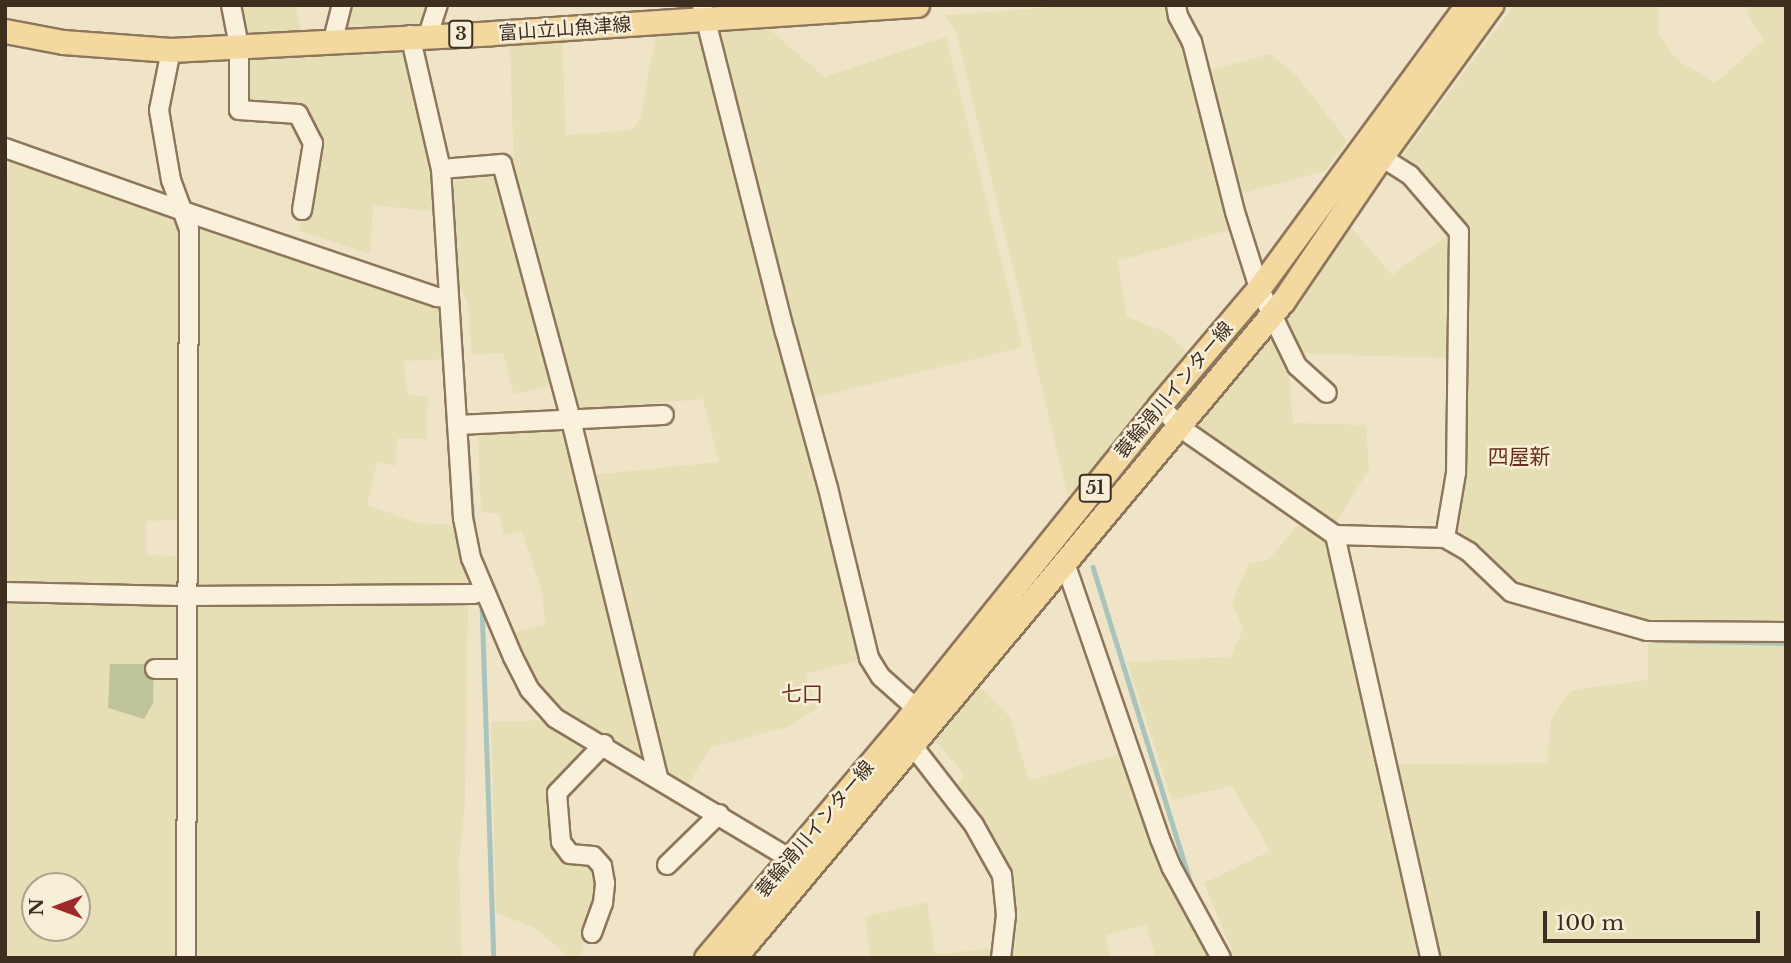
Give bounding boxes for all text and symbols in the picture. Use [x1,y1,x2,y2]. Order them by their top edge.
street label: 富山立山魚津線 [498,13,632,45]
road number: 3 [447,19,475,48]
street label: 蓑輪滑川インター線 [1110,317,1238,463]
district label: 四屋新 [1488,444,1550,470]
road number: 51 [1078,474,1112,502]
district label: 七口 [781,681,823,707]
street label: 蓑輪滑川インター線 [751,756,879,902]
north arrow [21,872,91,942]
scale bar [1546,897,1763,941]
text: N [25,898,48,916]
text: 100 m [1556,910,1624,936]

